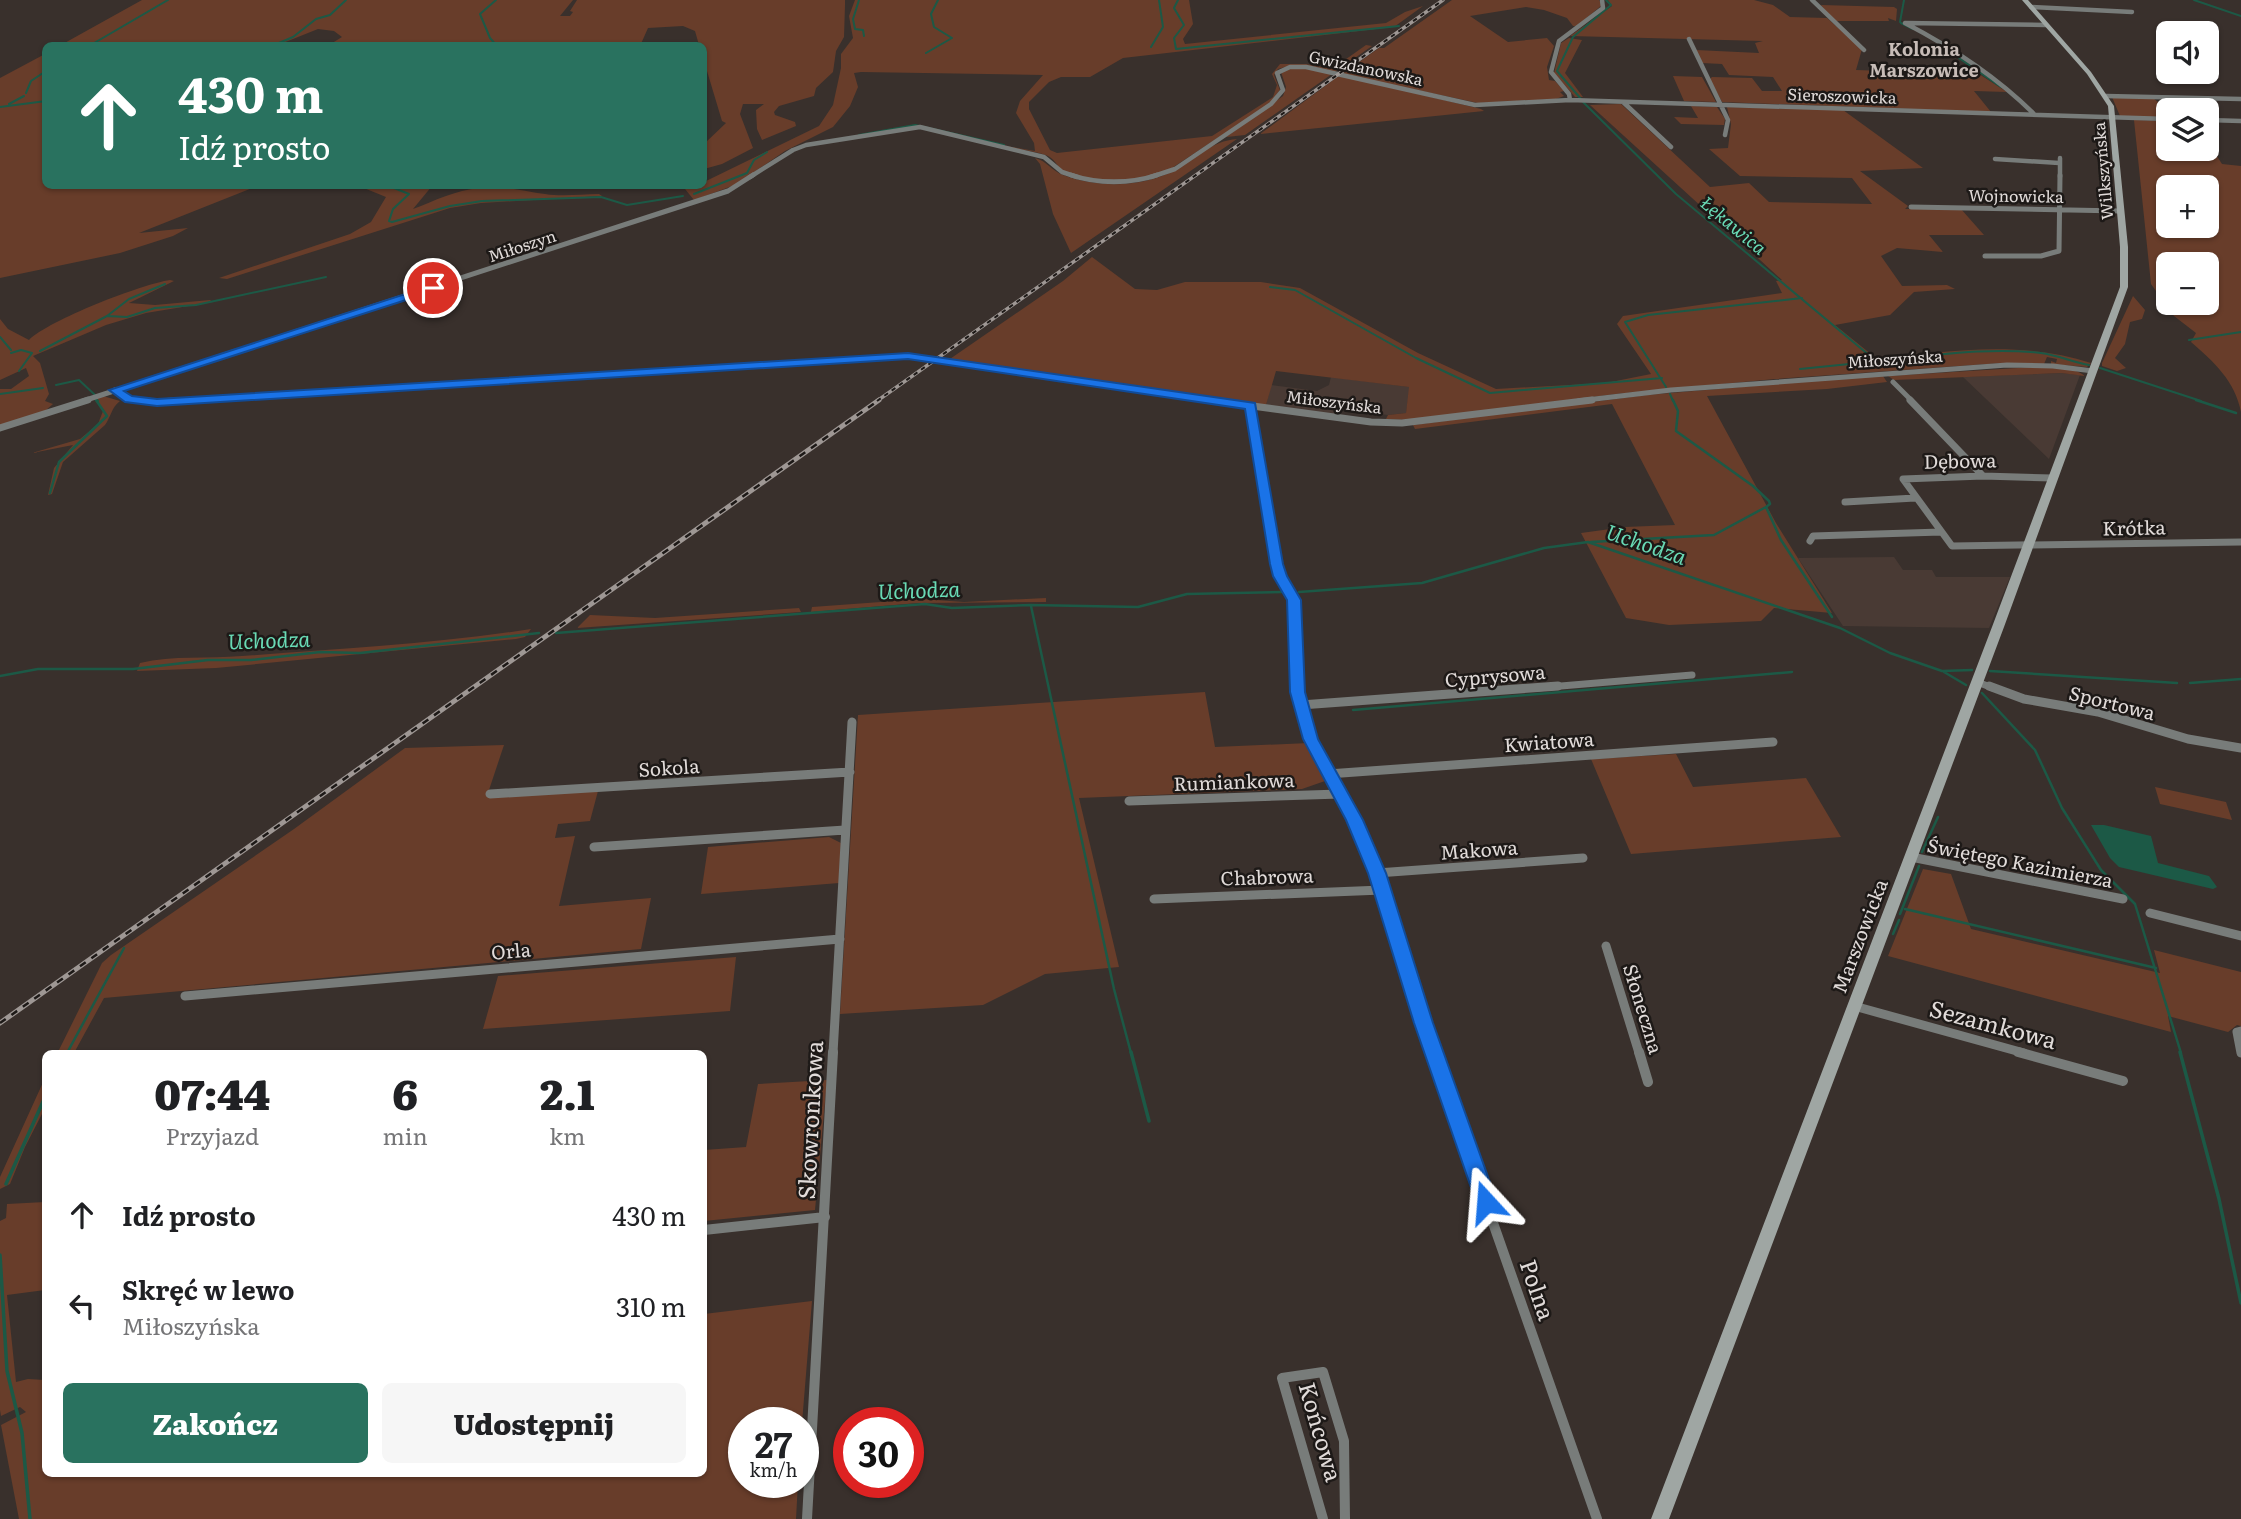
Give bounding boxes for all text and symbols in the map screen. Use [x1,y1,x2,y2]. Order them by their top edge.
map controls [2156,21,2219,315]
button: sound [2156,21,2219,84]
district label: Kolonia Marszowice [1869,35,1979,83]
street label: Gwizdanowska [1307,43,1426,91]
text: 430 m [178,55,324,128]
icon: ahead [63,70,154,161]
street label: Sieroszowicka [1787,81,1897,109]
button: layers [2156,98,2219,161]
street label: Wilkszyńska [2086,121,2118,221]
text: Idź prosto [178,122,330,170]
button: + [2156,175,2219,238]
street label: Wojnowicka [1968,182,2064,208]
water label: Łękawica [1695,189,1773,261]
street label: Miłoszyn [485,223,559,267]
button: − [2156,252,2219,315]
pin [403,258,463,318]
icon: arrive [414,269,452,307]
street label: Miłoszyńska [1846,343,1944,373]
street label: Miłoszyńska [1285,383,1383,419]
street label: Dębowa [1923,445,1997,475]
street label: Krótka [2102,512,2167,542]
water label: Uchodza [1603,515,1691,571]
water label: Uchodza [877,572,961,605]
water label: Uchodza [227,622,311,655]
street label: Cyprysowa [1443,657,1547,693]
street label: Sportowa [2066,678,2159,726]
street label: Kwiatowa [1503,724,1596,758]
street label: Sokola [637,751,701,783]
street label: Rumiankowa [1173,765,1296,797]
street label: Świętego Kazimierza [1925,830,2116,894]
street label: Makowa [1439,832,1519,866]
street label: Chabrowa [1220,860,1315,892]
street label: Marszowicka [1824,874,1894,997]
street label: Orla [490,934,533,966]
street label: Słoneczna [1617,960,1671,1058]
street label: Sezamkowa [1926,990,2061,1056]
street label: Skowronkowa [788,1039,830,1200]
text: 07:44 [154,1061,270,1123]
text: 6 [392,1061,418,1123]
text: 2.1 [540,1061,595,1123]
text: Przyjazd [165,1118,259,1152]
text: min [382,1118,428,1152]
text: km [549,1118,585,1152]
position arrow [1449,1165,1523,1239]
text: Idź prosto [122,1195,256,1234]
text: 430 m [612,1195,686,1234]
icon: ahead [63,1196,101,1234]
street label: Polna [1513,1254,1565,1325]
text: Skręć w lewo [122,1269,295,1308]
text: 310 m [616,1286,686,1325]
icon: left [63,1287,101,1325]
text: Miłoszyńska [122,1308,260,1342]
street label: Końcowa [1292,1378,1352,1486]
button: Zakończ [63,1383,368,1463]
button: Udostępnij [382,1383,686,1463]
speed limit sign: 30 [833,1407,924,1498]
text: 27 [755,1417,792,1469]
text: km/h [750,1456,797,1483]

